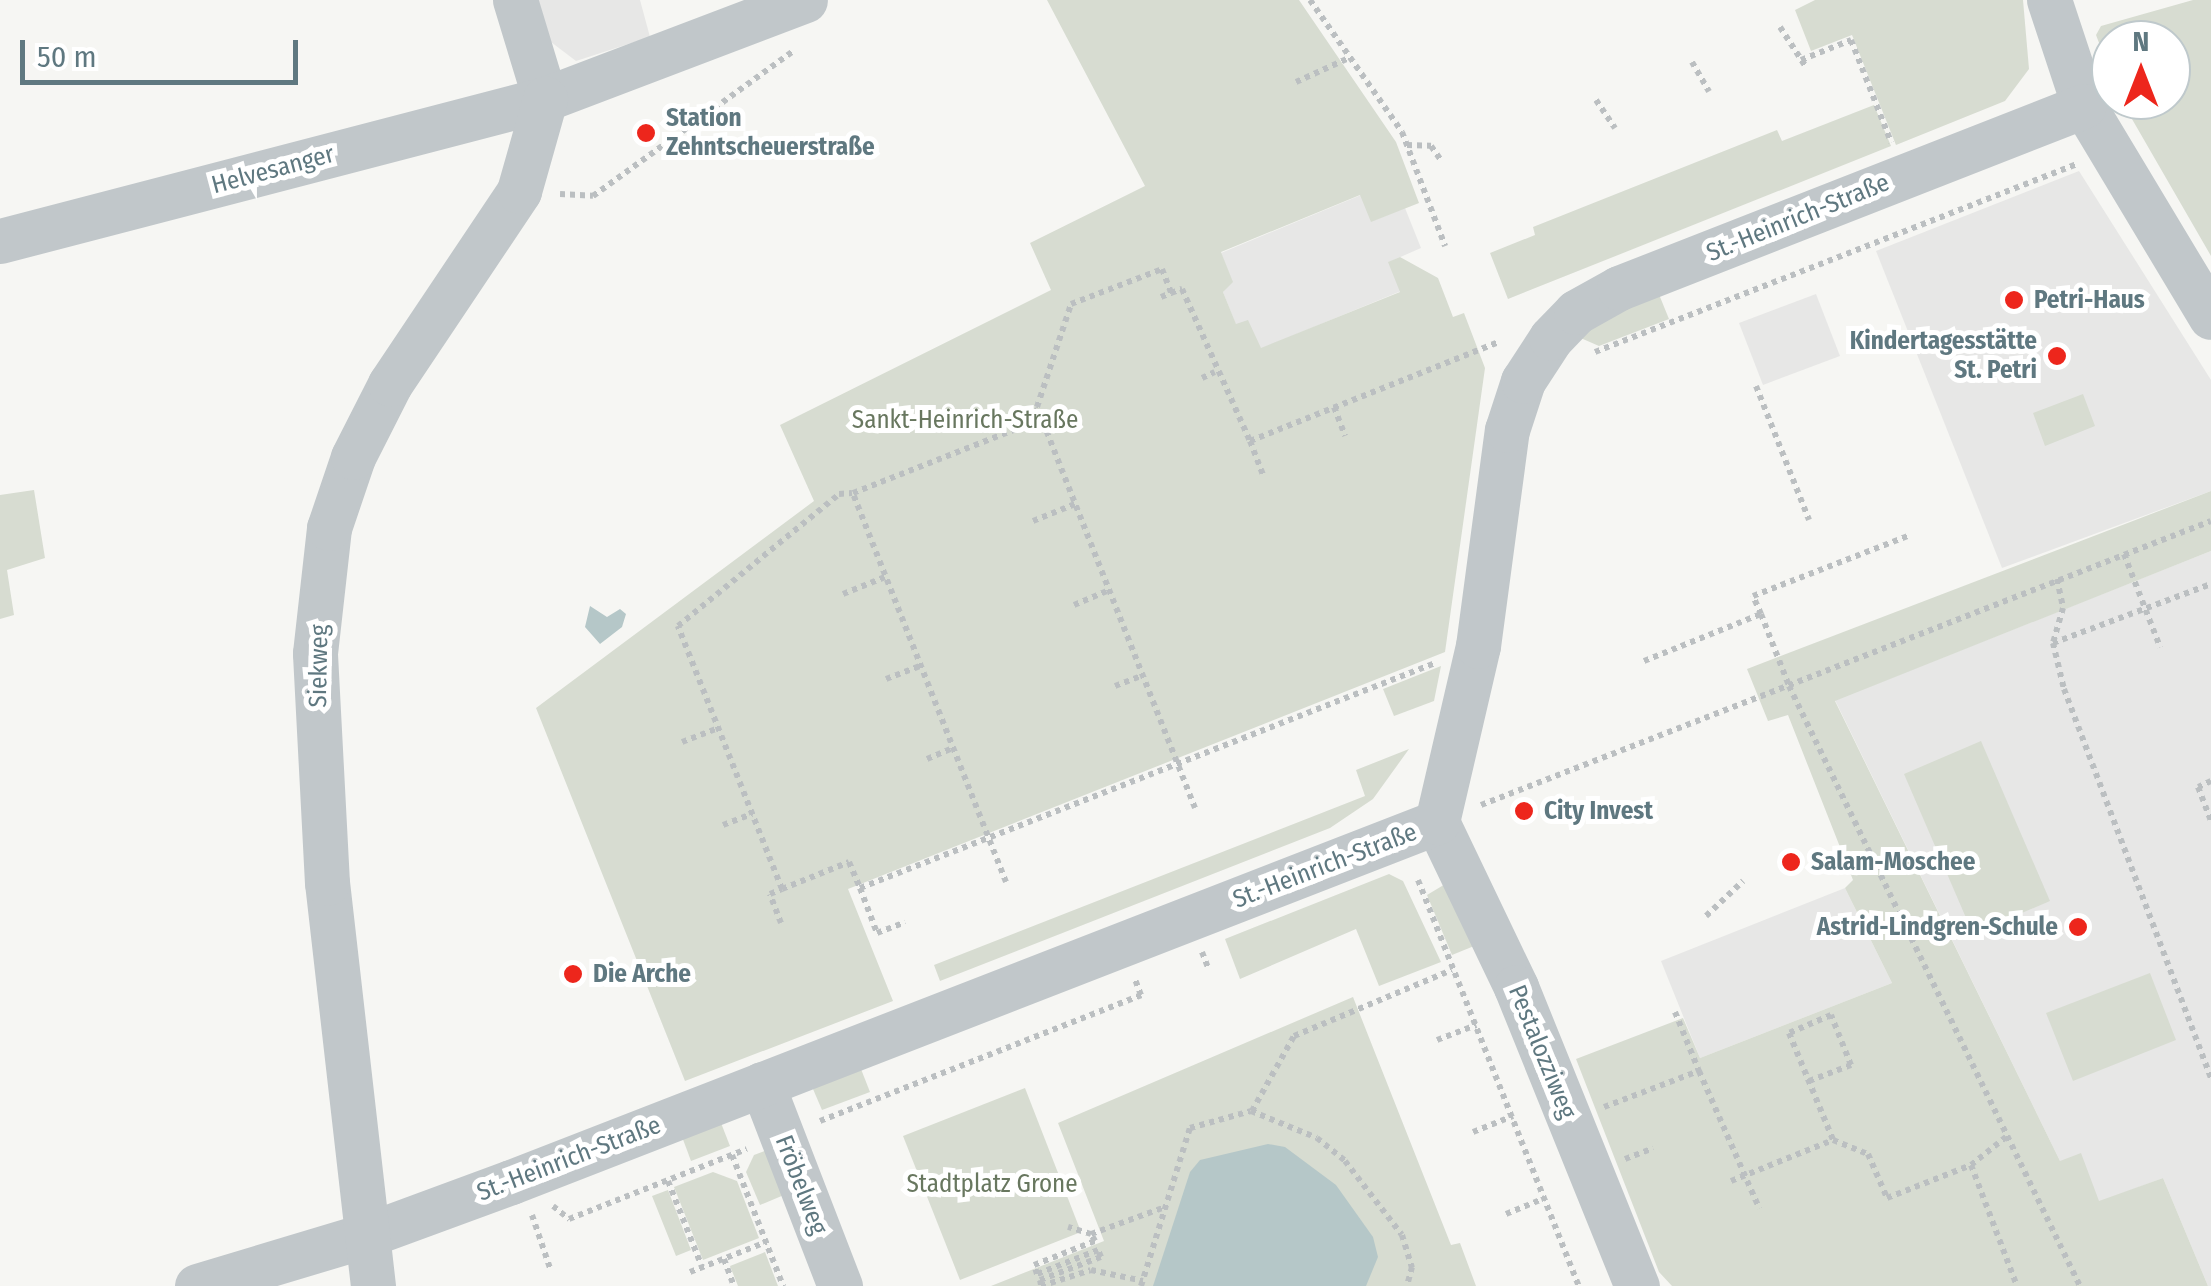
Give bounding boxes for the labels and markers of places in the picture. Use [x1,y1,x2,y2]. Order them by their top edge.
place label: Station Zehntscheuerstraße [666,104,875,163]
marker: Station Zehntscheuerstraße [635,122,657,144]
place label: Petri-Haus [2034,285,2145,315]
marker: Petri-Haus [2003,289,2025,311]
place label: Kindertagesstätte St. Petri [1850,327,2037,386]
marker: Kindertagesstätte St. Petri [2046,345,2068,367]
place label: City Invest [1544,796,1653,826]
marker: City Invest [1513,800,1535,822]
place label: Salam-Moschee [1811,847,1975,877]
marker: Salam-Moschee [1780,851,1802,873]
place label: Astrid-Lindgren-Schule [1817,912,2058,942]
marker: Astrid-Lindgren-Schule [2067,916,2089,938]
place label: Die Arche [593,959,691,989]
marker: Die Arche [562,963,584,985]

